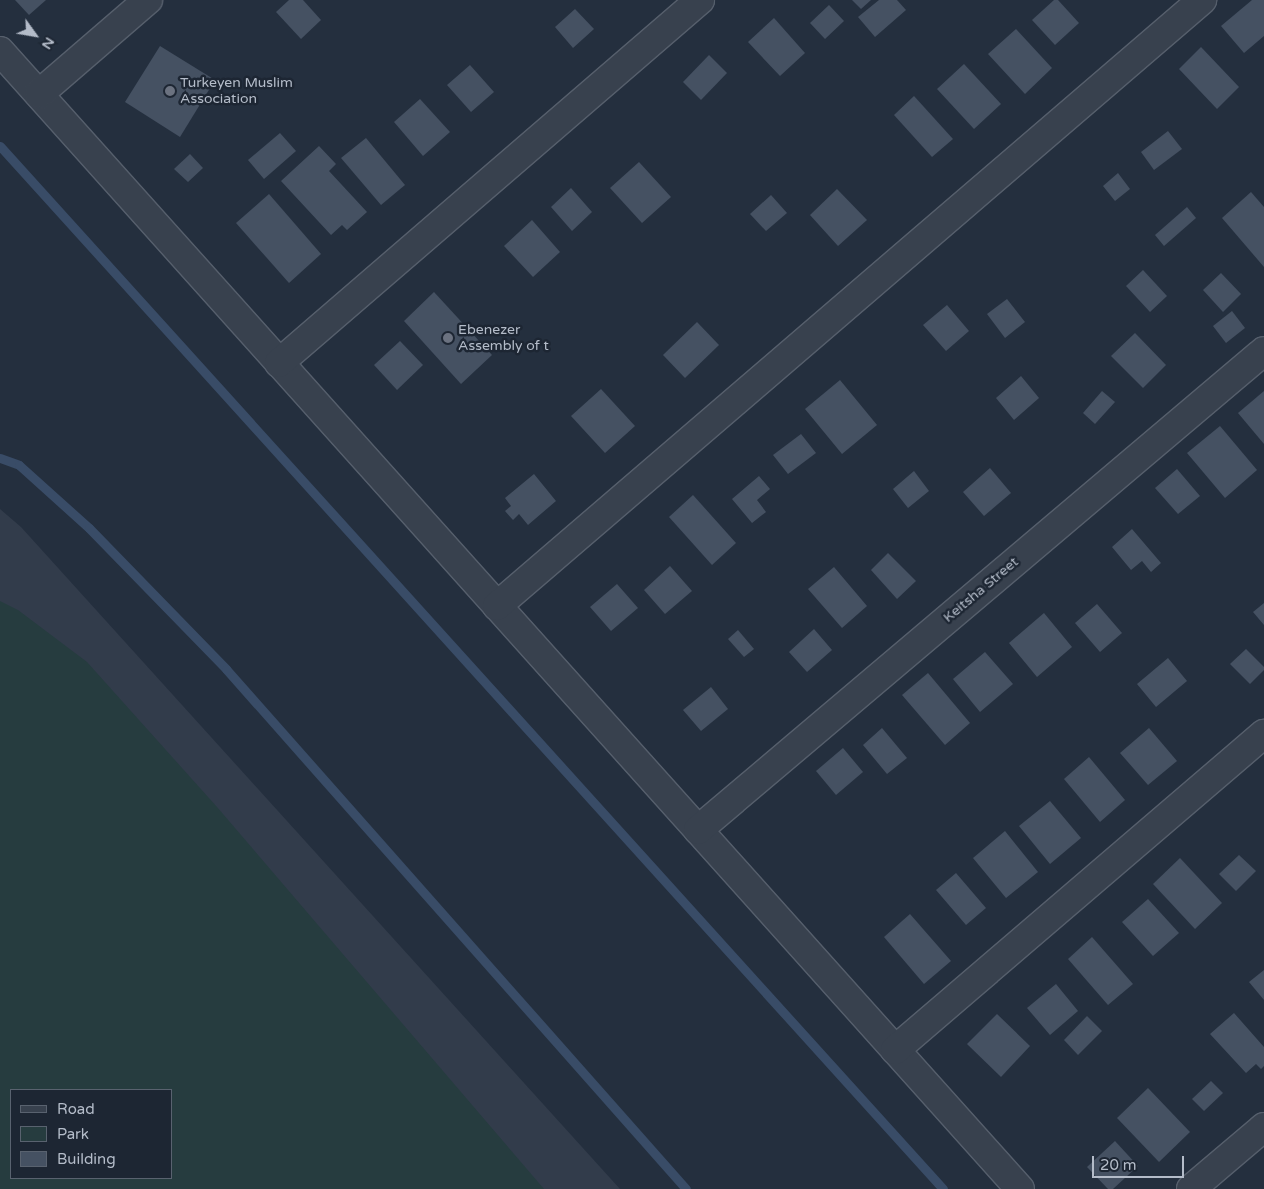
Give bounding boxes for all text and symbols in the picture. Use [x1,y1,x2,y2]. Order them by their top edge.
north arrow [10,10,60,60]
text: N [38,34,58,52]
place label: Turkeyen Muslim Association [180,75,293,108]
marker: Turkeyen Muslim Association [164,85,176,97]
place label: Ebenezer Assembly of t [458,322,549,354]
marker: Ebenezer Assembly of t [442,332,454,344]
street label: Keitsha Street [940,554,1022,626]
legend [10,1089,172,1179]
text: Road [57,1100,95,1118]
text: Park [57,1125,89,1143]
scale bar [1094,1146,1186,1178]
text: Building [57,1150,116,1168]
text: 20 m [1100,1156,1137,1174]

